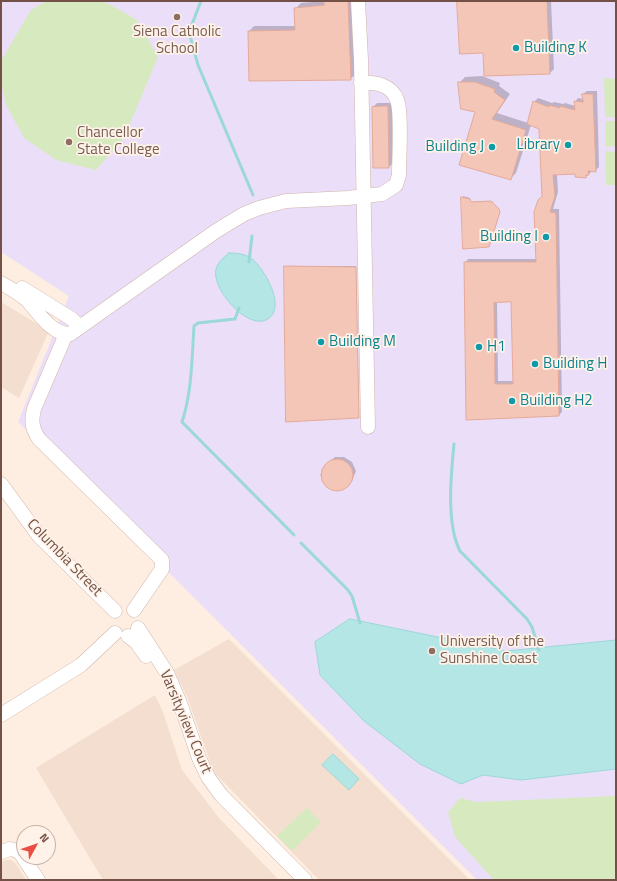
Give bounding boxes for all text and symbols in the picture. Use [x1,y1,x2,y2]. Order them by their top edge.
marker: Siena Catholic School [172,12,182,22]
place label: Siena Catholic School [133,23,221,58]
place label: Building K [524,39,587,57]
marker: Building K [511,43,521,53]
place label: Chancellor State College [77,124,160,159]
place label: Library [517,136,560,154]
marker: Chancellor State College [64,137,74,147]
place label: Building J [425,138,484,156]
marker: Library [563,140,573,150]
marker: Building J [487,142,497,152]
place label: Building I [480,228,538,246]
marker: Building I [541,232,551,242]
place label: Building M [329,333,396,351]
marker: Building M [316,337,326,347]
place label: H1 [487,338,506,356]
marker: H1 [474,342,484,352]
place label: Building H [543,355,607,373]
marker: Building H [530,359,540,369]
place label: Building H2 [520,392,593,410]
marker: Building H2 [507,396,517,406]
street label: Columbia Street [23,516,105,600]
place label: University of the Sunshine Coast [440,633,544,668]
marker: University of the Sunshine Coast [427,646,437,656]
street label: Varsityview Court [155,667,215,777]
north arrow [16,825,56,865]
text: N [36,830,53,846]

